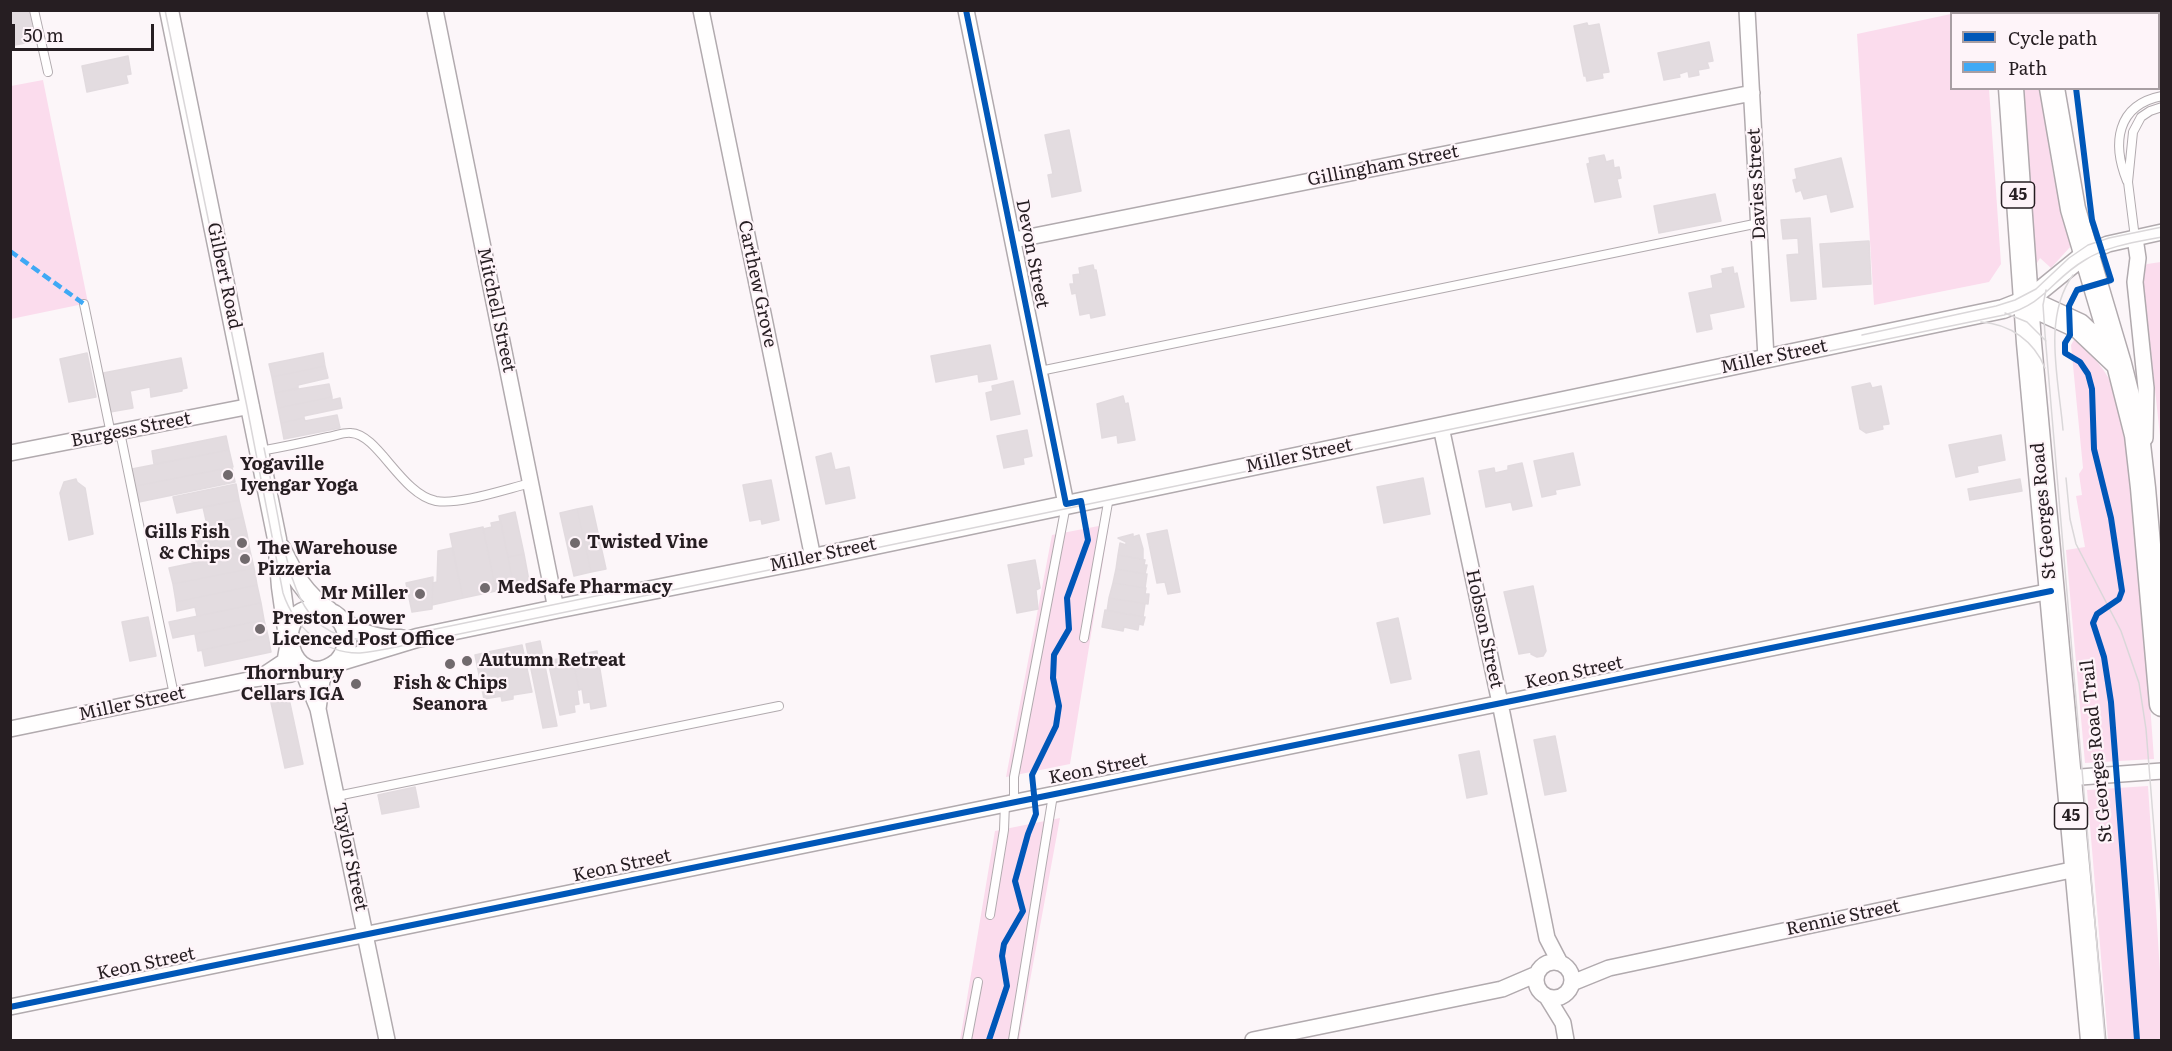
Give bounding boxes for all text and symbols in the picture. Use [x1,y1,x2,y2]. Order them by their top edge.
scale bar [15,12,158,50]
legend [1950,12,2160,90]
text: 50 m [23,21,64,48]
text: Cycle path [2008,24,2097,51]
text: Path [2008,54,2047,81]
street label: Davies Street [1743,128,1771,240]
street label: Gillingham Street [1306,141,1460,191]
road number: 45 [2002,182,2034,208]
street label: Devon Street [1011,198,1053,310]
street label: Carthew Grove [733,218,781,350]
street label: Gilbert Road [202,221,246,331]
street label: Mitchell Street [472,245,520,375]
street label: Miller Street [1719,335,1829,379]
street label: Burgess Street [69,408,193,452]
street label: Miller Street [1244,434,1354,478]
street label: St Georges Road [2027,442,2061,580]
place label: Yogaville Iyengar Yoga [240,454,358,496]
marker: Yogaville Iyengar Yoga [221,468,235,482]
place label: Gills Fish & Chips [145,522,230,564]
place label: Twisted Vine [587,532,708,554]
street label: Miller Street [768,533,878,577]
marker: Gills Fish & Chips [235,536,249,550]
marker: Twisted Vine [568,536,582,550]
place label: The Warehouse Pizzeria [257,538,397,580]
marker: The Warehouse Pizzeria [238,552,252,566]
street label: Hobson Street [1461,568,1507,690]
place label: MedSafe Pharmacy [497,577,672,599]
marker: MedSafe Pharmacy [478,581,492,595]
place label: Mr Miller [320,583,408,605]
marker: Mr Miller [413,587,427,601]
place label: Preston Lower Licenced Post Office [272,608,455,650]
marker: Preston Lower Licenced Post Office [253,622,267,636]
place label: Autumn Retreat [479,650,626,672]
street label: Keon Street [1523,652,1625,694]
marker: Autumn Retreat [460,654,474,668]
marker: Fish & Chips Seanora [443,657,457,671]
street label: St Georges Road Trail [2077,658,2117,844]
place label: Thornbury Cellars IGA [241,663,344,706]
place label: Fish & Chips Seanora [393,673,507,716]
marker: Thornbury Cellars IGA [349,677,363,691]
street label: Miller Street [77,682,187,726]
street label: Keon Street [1047,749,1149,789]
street label: Taylor Street [328,801,372,913]
road number: 45 [2054,803,2088,829]
street label: Keon Street [571,845,673,887]
street label: Rennie Street [1784,895,1902,941]
street label: Keon Street [95,943,197,985]

